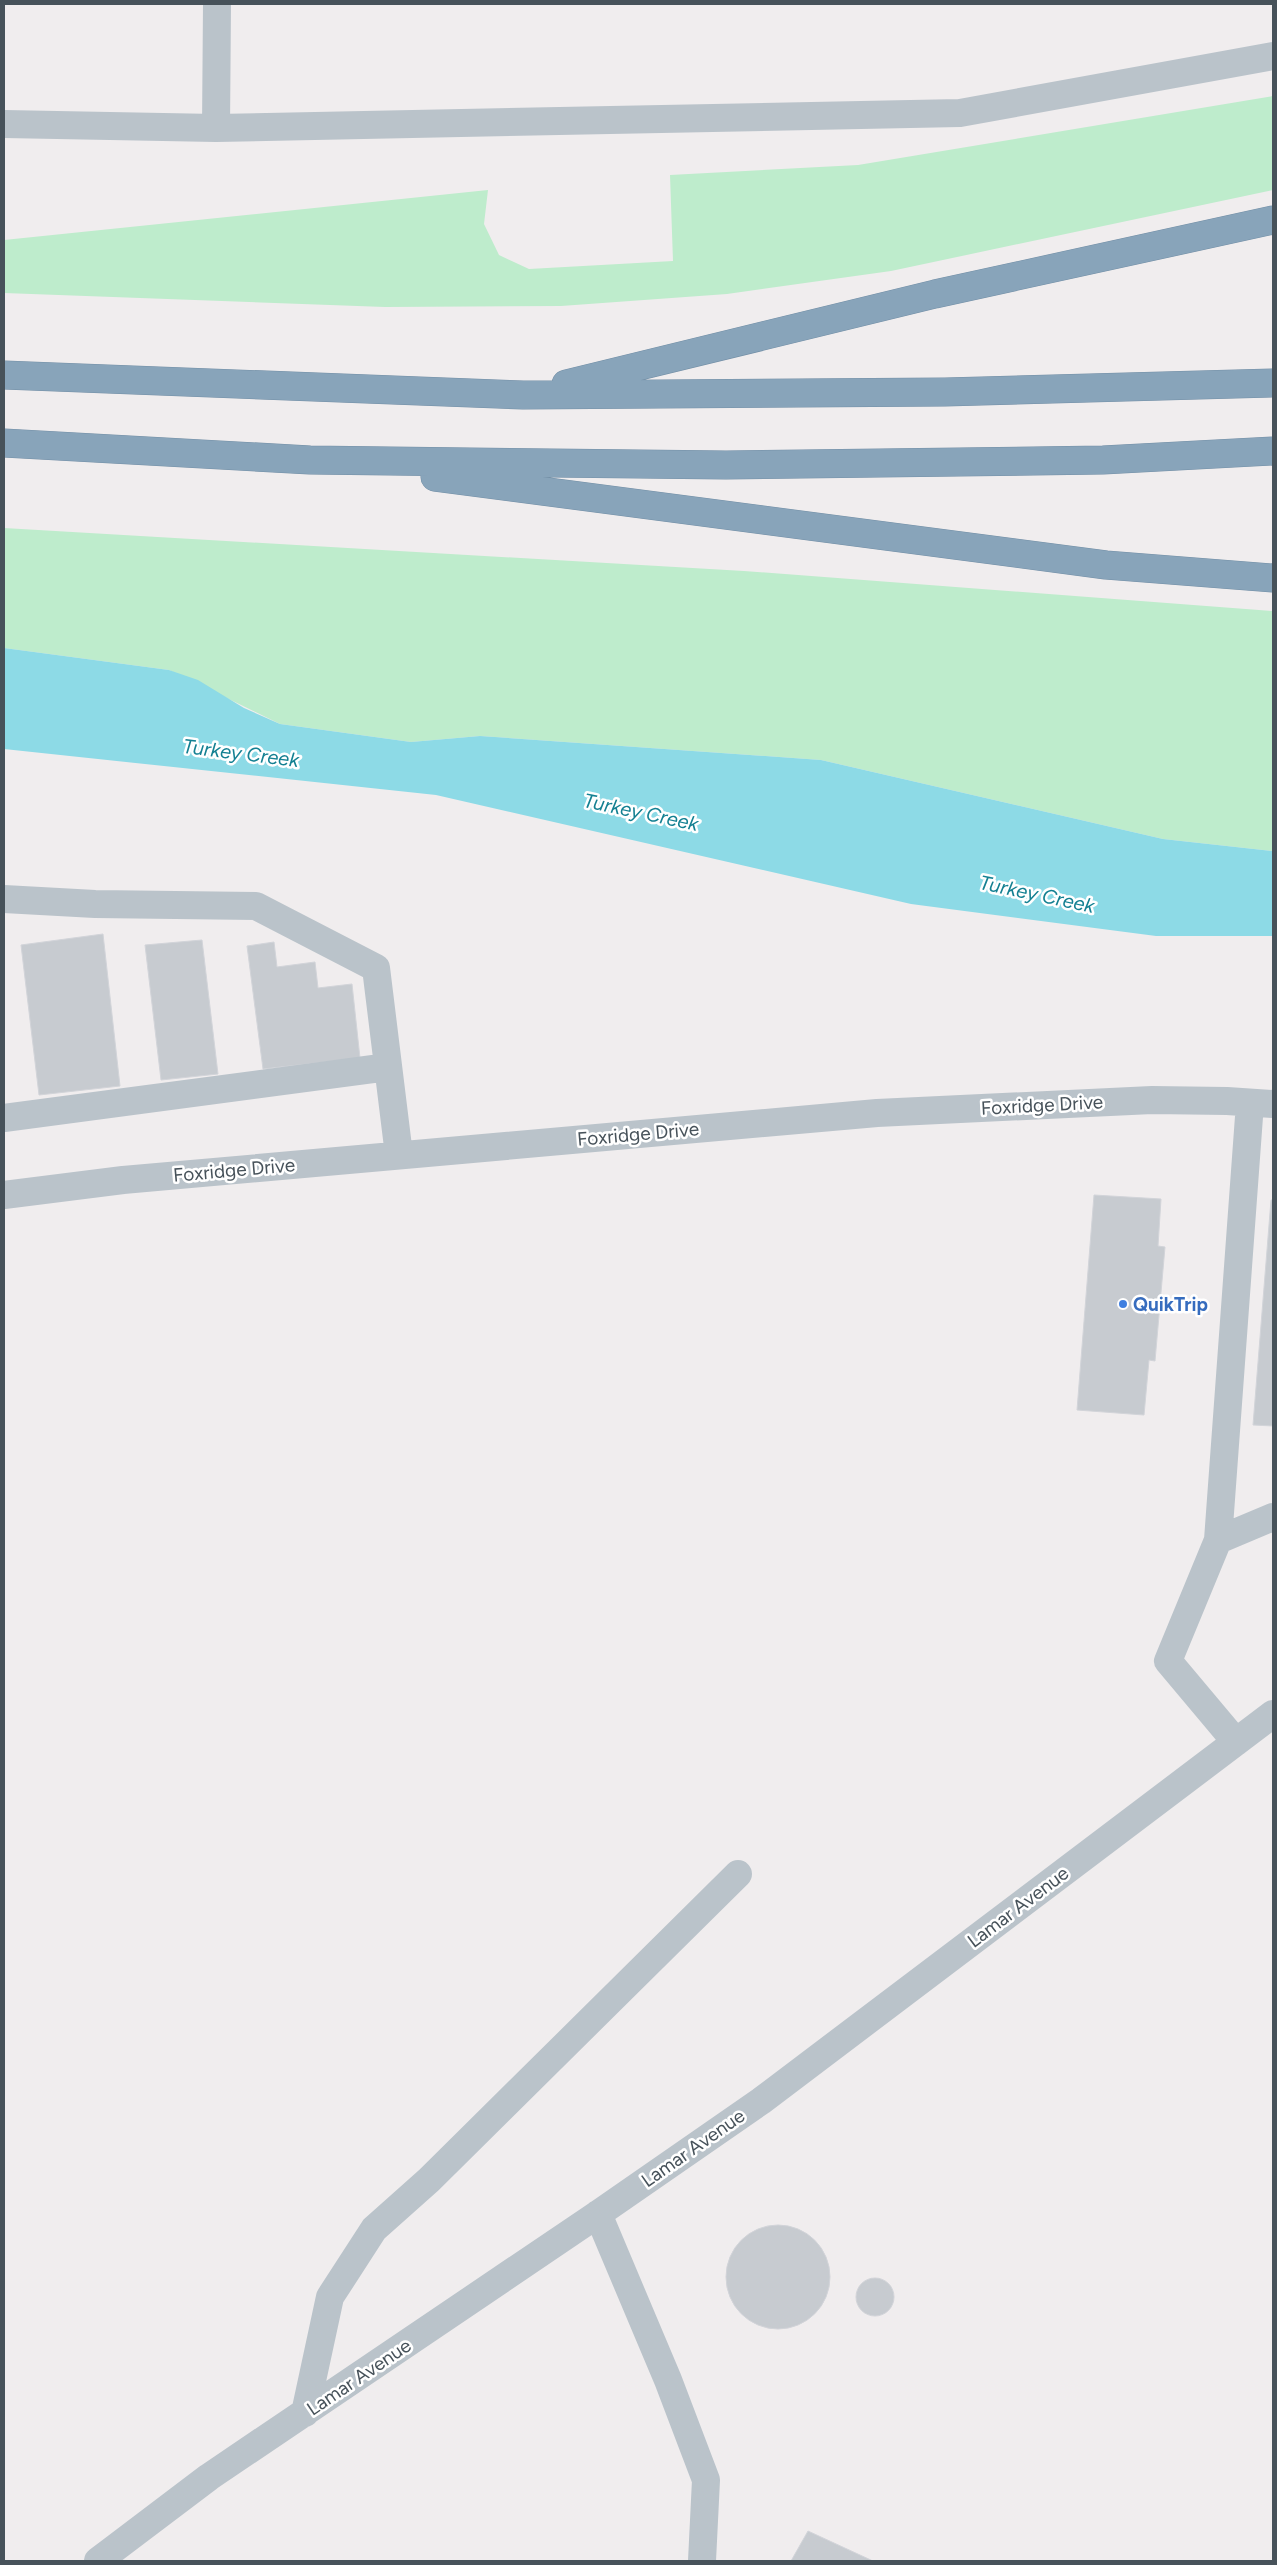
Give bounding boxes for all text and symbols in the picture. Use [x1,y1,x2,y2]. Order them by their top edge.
water label: Turkey Creek [182,734,302,772]
water label: Turkey Creek [581,788,702,836]
water label: Turkey Creek [977,870,1098,918]
street label: Foxridge Drive [980,1090,1104,1120]
street label: Foxridge Drive [576,1117,700,1151]
street label: Foxridge Drive [172,1153,296,1187]
place label: QuikTrip [1133,1293,1208,1316]
marker: QuikTrip [1117,1298,1129,1310]
street label: Lamar Avenue [963,1861,1073,1953]
street label: Lamar Avenue [637,2104,749,2192]
street label: Lamar Avenue [302,2334,416,2420]

